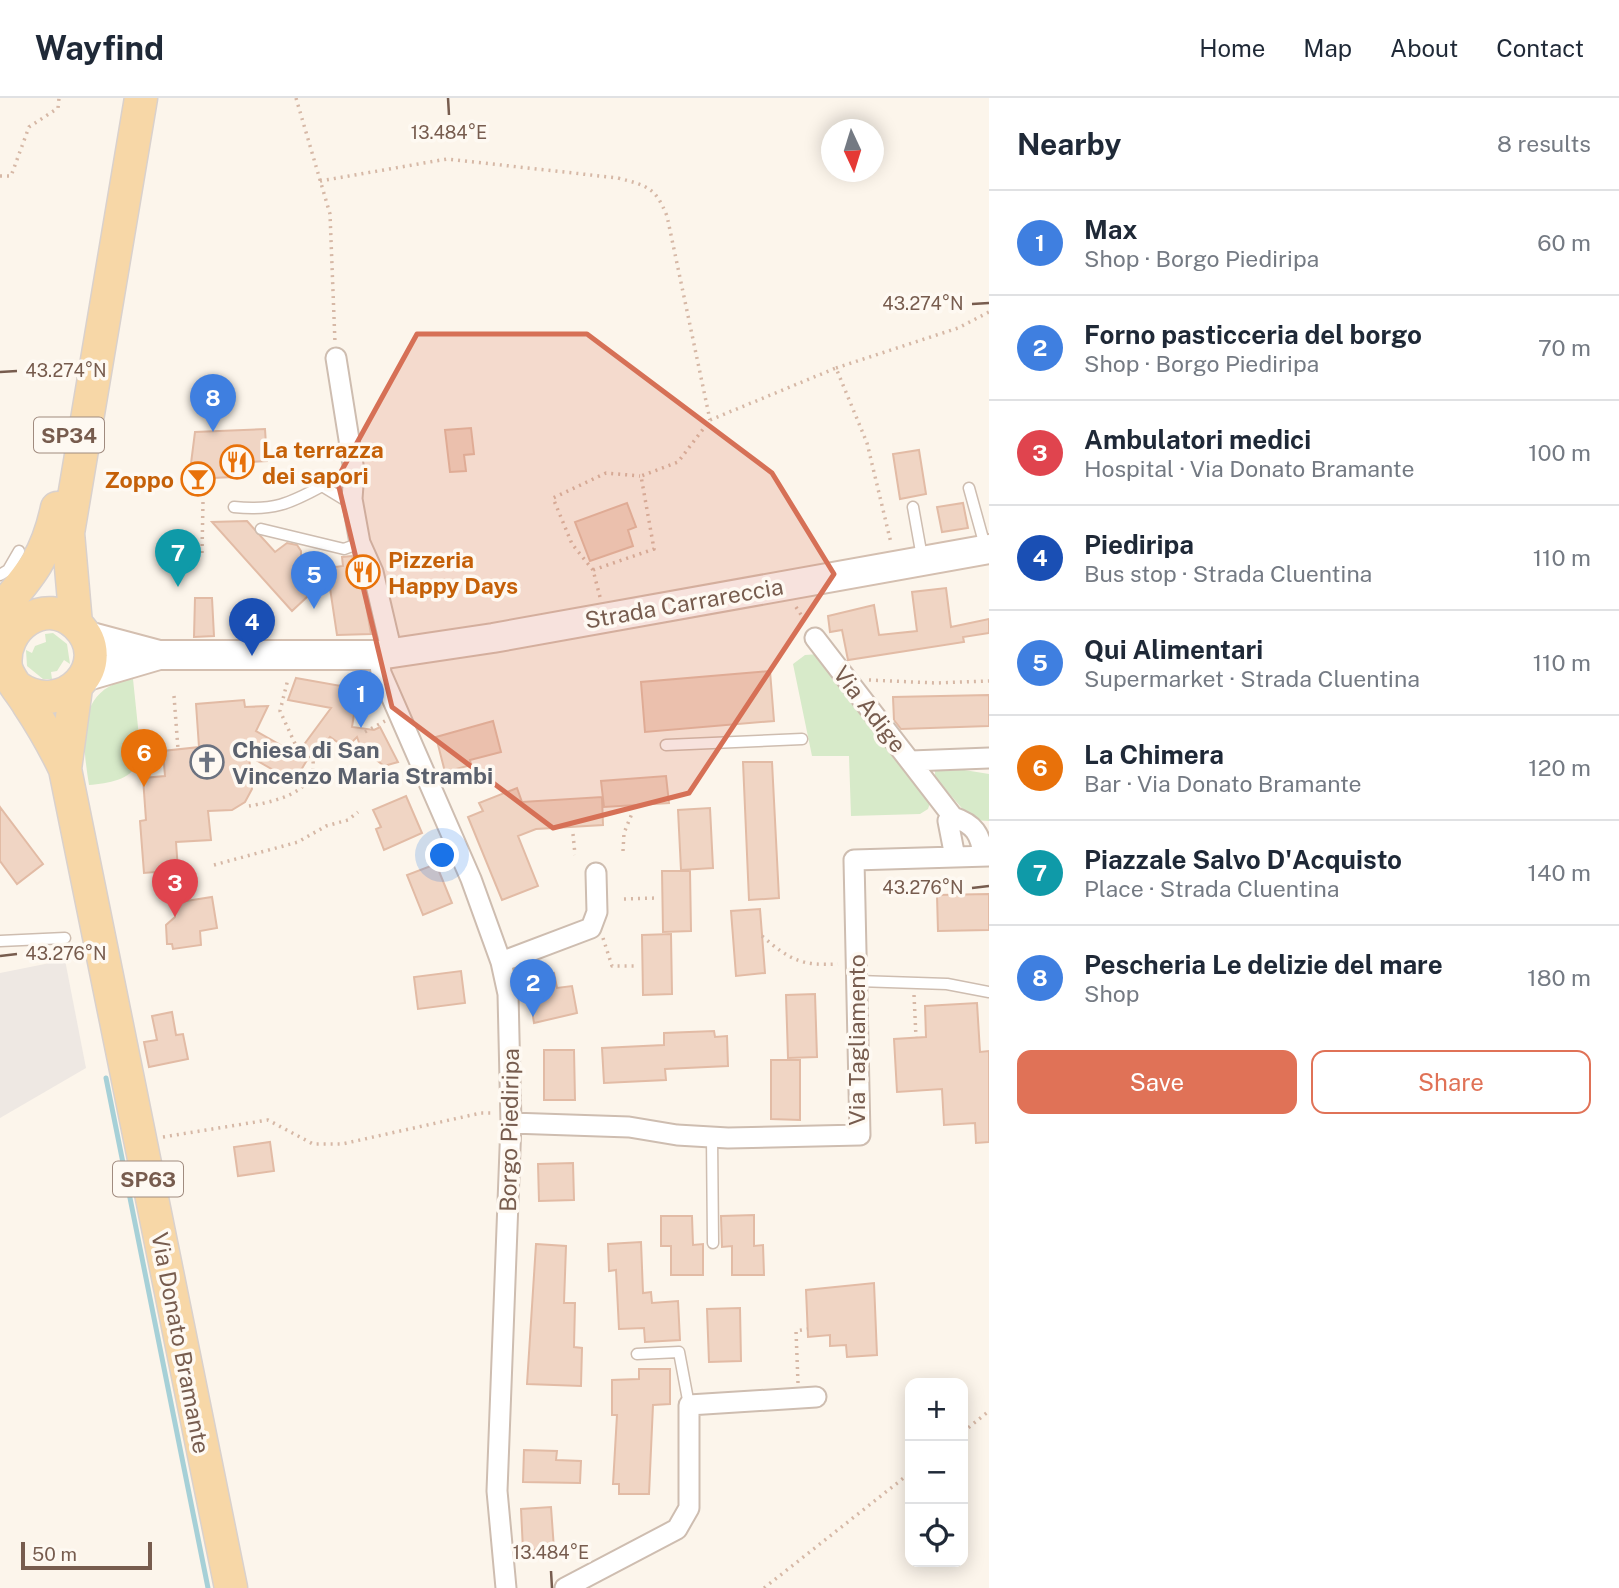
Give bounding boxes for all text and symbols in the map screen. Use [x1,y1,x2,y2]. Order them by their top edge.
text: Wayfind [35,29,164,67]
text: Home [1199,34,1265,62]
text: Map [1303,34,1352,62]
text: About [1390,34,1458,62]
text: Contact [1496,34,1584,62]
north arrow [821,119,884,182]
text: 13.484°E [411,122,487,143]
text: Nearby [1017,126,1121,162]
text: 8 results [1497,130,1591,157]
text: Max [1084,214,1138,245]
text: 1 [1035,229,1045,256]
text: 60 m [1537,229,1591,256]
text: Shop · Borgo Piediripa [1084,245,1319,272]
text: 43.274°N [882,293,964,314]
text: Forno pasticceria del borgo [1084,319,1422,350]
text: 2 [1033,334,1047,361]
text: 70 m [1538,334,1591,361]
text: Shop · Borgo Piediripa [1084,350,1319,377]
text: 43.274°N [25,360,107,381]
pin: 8 [190,374,236,432]
road number: SP34 [34,418,104,452]
text: Ambulatori medici [1084,424,1311,455]
place label: La terrazza dei sapori [262,436,384,489]
text: 3 [1032,439,1048,466]
text: 100 m [1528,439,1591,466]
restaurant icon: La terrazza dei sapori [218,443,256,481]
text: Hospital · Via Donato Bramante [1084,455,1414,482]
bar icon: Zoppo [179,460,217,498]
place label: Zoppo [104,466,174,493]
pin: 7 [155,529,201,587]
text: Piediripa [1084,529,1194,560]
text: 4 [1032,544,1048,571]
text: 110 m [1533,544,1591,571]
place label: Pizzeria Happy Days [388,546,518,599]
pin: 5 [291,551,337,609]
restaurant icon: Pizzeria Happy Days [344,553,382,591]
text: Bus stop · Strada Cluentina [1084,560,1372,587]
street label: Strada Carrareccia [583,572,785,634]
pin: 4 [229,598,275,656]
text: Qui Alimentari [1084,634,1263,665]
text: 5 [1032,649,1048,676]
text: 110 m [1533,649,1591,676]
street label: Via Adige [828,661,912,757]
text: Supermarket · Strada Cluentina [1084,665,1420,692]
pin: 1 [338,670,384,728]
pin: 6 [121,729,167,787]
place label: Chiesa di San Vincenzo Maria Strambi [232,736,493,789]
text: La Chimera [1084,739,1224,770]
church icon: Chiesa di San Vincenzo Maria Strambi [188,743,226,781]
text: 6 [1032,754,1048,781]
text: 120 m [1528,754,1591,781]
text: Bar · Via Donato Bramante [1084,770,1362,797]
your location [425,838,459,872]
text: Piazzale Salvo D'Acquisto [1084,844,1402,875]
pin: 3 [152,859,198,917]
text: 7 [1033,859,1047,886]
text: 140 m [1528,859,1591,886]
text: Place · Strada Cluentina [1084,875,1339,902]
text: 43.276°N [882,877,964,898]
text: 43.276°N [25,943,107,964]
text: Pescheria Le delizie del mare [1084,949,1443,980]
street label: Via Tagliamento [843,954,870,1126]
pin: 2 [510,959,556,1017]
text: 8 [1032,964,1048,991]
text: 180 m [1527,964,1591,991]
text: Shop [1084,980,1139,1007]
street label: Borgo Piediripa [494,1048,524,1212]
button: Save [1017,1050,1297,1114]
button: Share [1311,1050,1591,1114]
road number: SP63 [113,1162,183,1196]
street label: Via Donato Bramante [146,1230,216,1456]
map controls [905,1378,968,1567]
button: + [905,1378,968,1441]
button: − [905,1441,968,1504]
button: locate [905,1504,968,1567]
scale bar [21,1539,152,1571]
text: 13.484°E [513,1542,589,1563]
text: 50 m [32,1543,77,1565]

